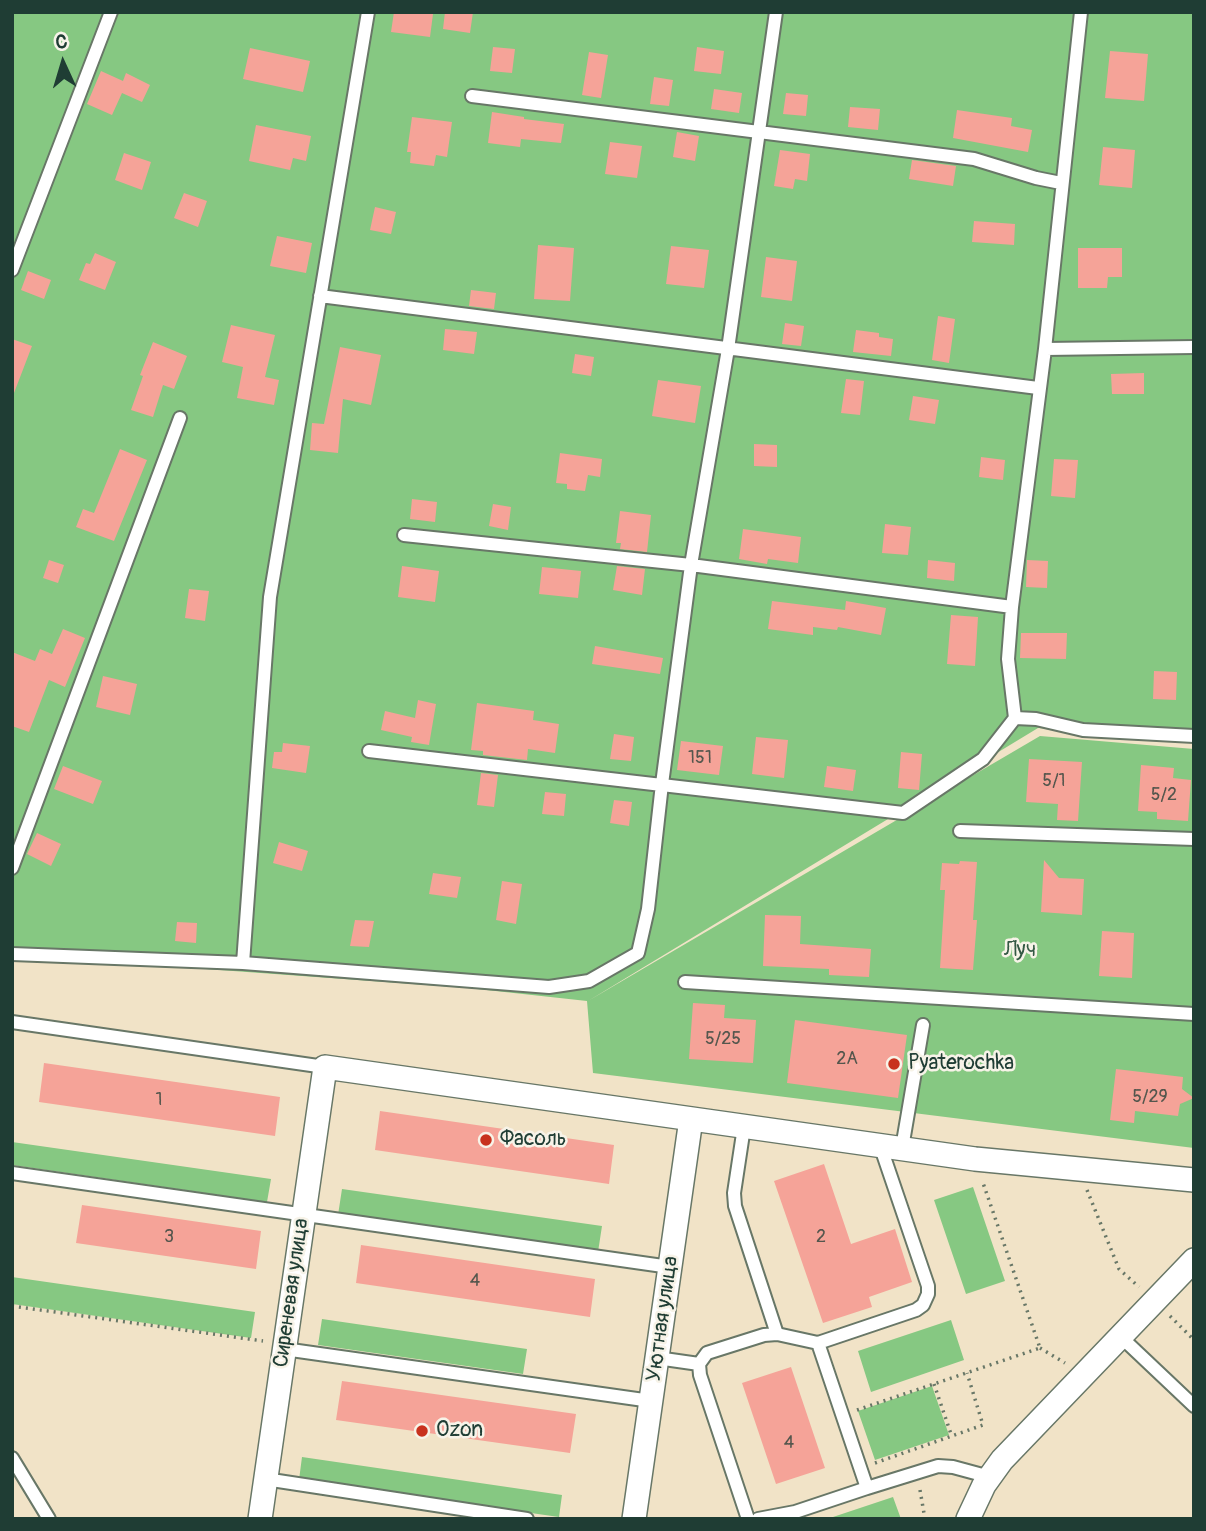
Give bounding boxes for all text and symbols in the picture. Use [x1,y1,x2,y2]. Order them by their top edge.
north arrow [28,28,98,98]
text: С [55,30,68,54]
house number: 151 [688,747,712,769]
house number: 5/1 [1042,770,1066,792]
house number: 5/2 [1151,784,1177,806]
park label: Луч [1004,938,1036,964]
house number: 5/25 [705,1028,741,1050]
house number: 2А [836,1048,858,1070]
place label: Pyaterochka [908,1051,1014,1077]
marker: Pyaterochka [886,1056,902,1072]
house number: 5/29 [1132,1086,1168,1108]
house number: 1 [155,1089,163,1111]
place label: Фасоль [500,1127,566,1153]
marker: Фасоль [478,1132,494,1148]
street label: Сиреневая улица [269,1217,315,1369]
house number: 3 [164,1226,174,1248]
house number: 2 [816,1226,826,1248]
street label: Уютная улица [642,1255,684,1383]
house number: 4 [470,1270,480,1292]
place label: Ozon [436,1418,483,1444]
marker: Ozon [414,1423,430,1439]
house number: 4 [784,1432,794,1454]

